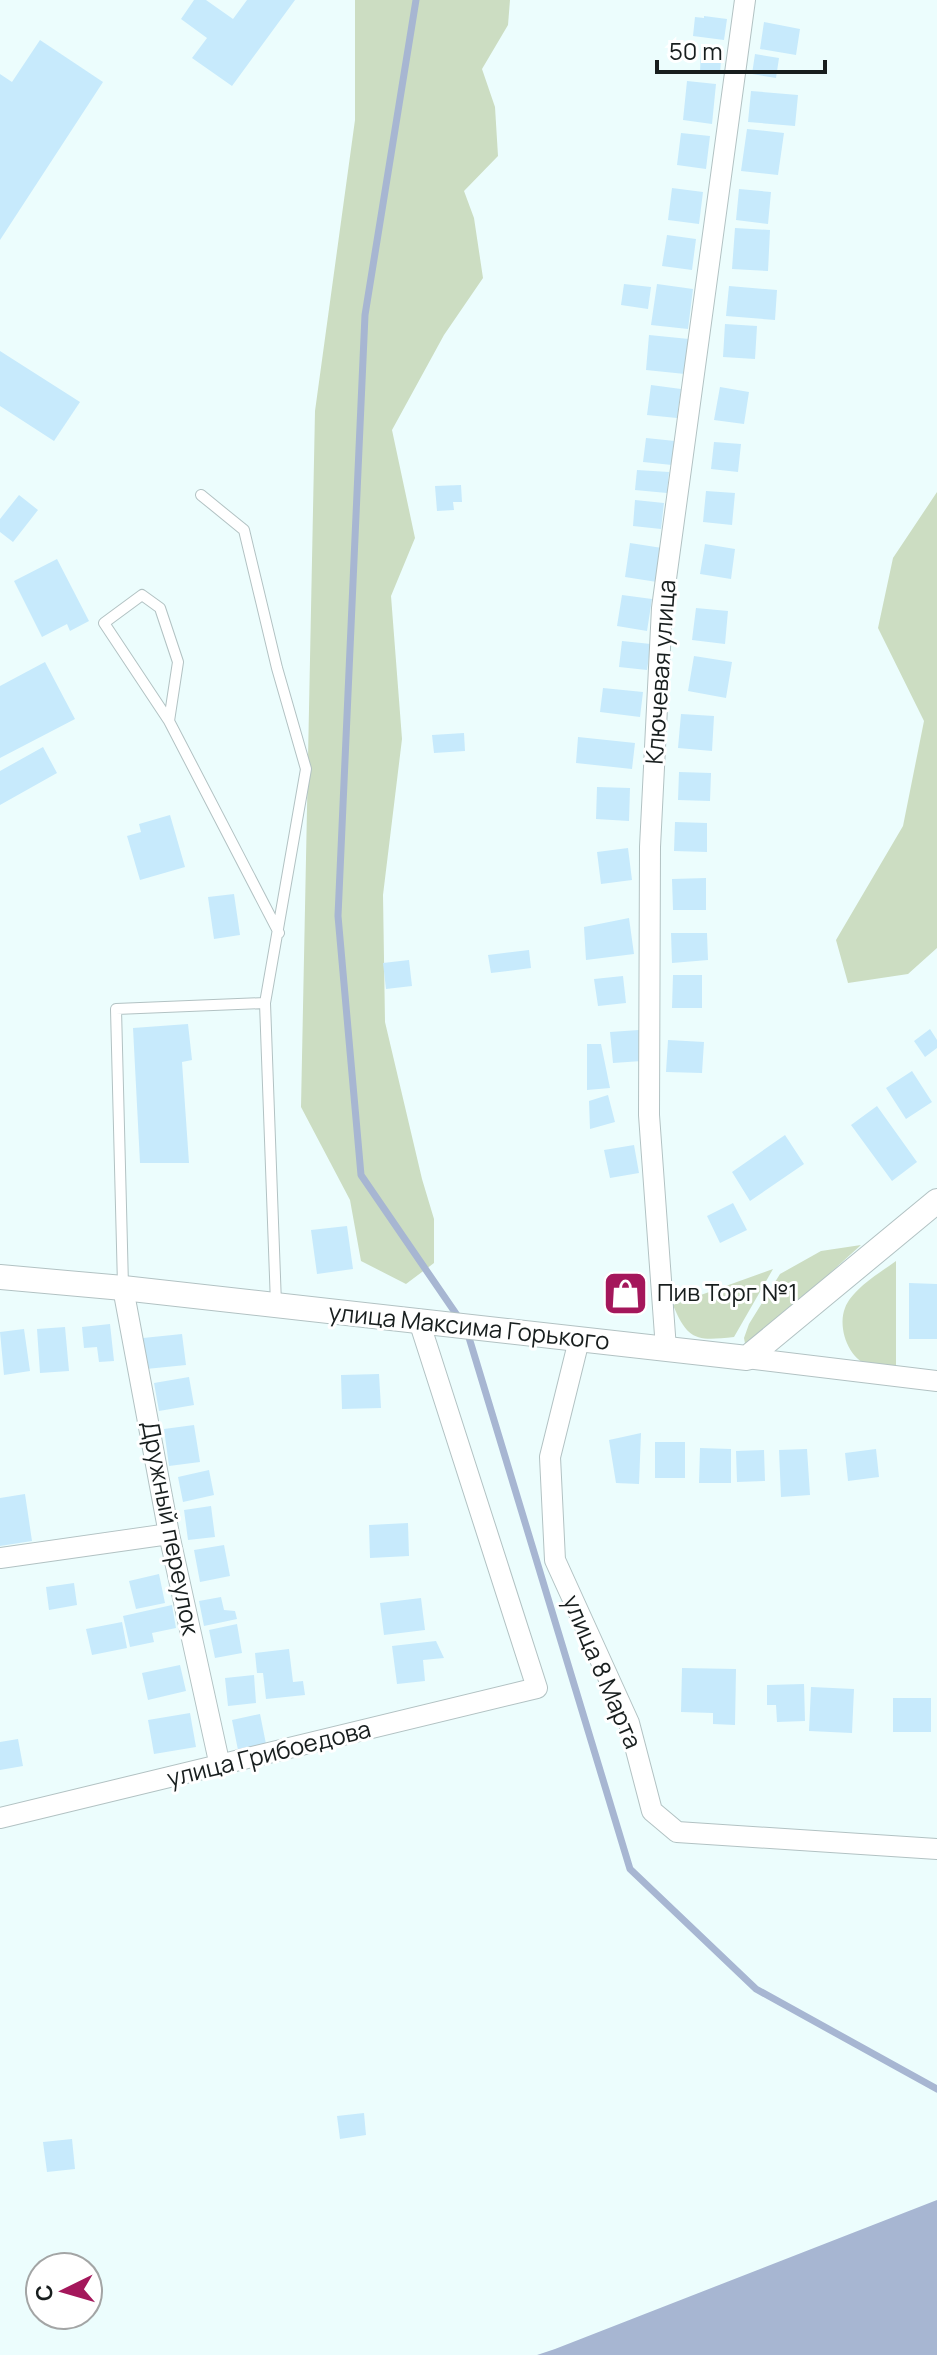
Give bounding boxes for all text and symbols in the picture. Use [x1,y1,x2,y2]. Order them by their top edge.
scale bar [657,24,825,74]
text: 50 m [669,34,723,67]
street label: Ключевая улица [637,578,682,765]
shop icon: Пив Торг №1 [602,1269,650,1317]
place label: Пив Торг №1 [657,1275,798,1308]
street label: улица Максима Горького [327,1294,611,1357]
street label: Дружный переулок [135,1418,209,1639]
street label: улица 8 Марта [556,1589,651,1753]
street label: улица Грибоедова [163,1711,374,1794]
north arrow [24,2251,104,2331]
text: С [28,2283,60,2302]

